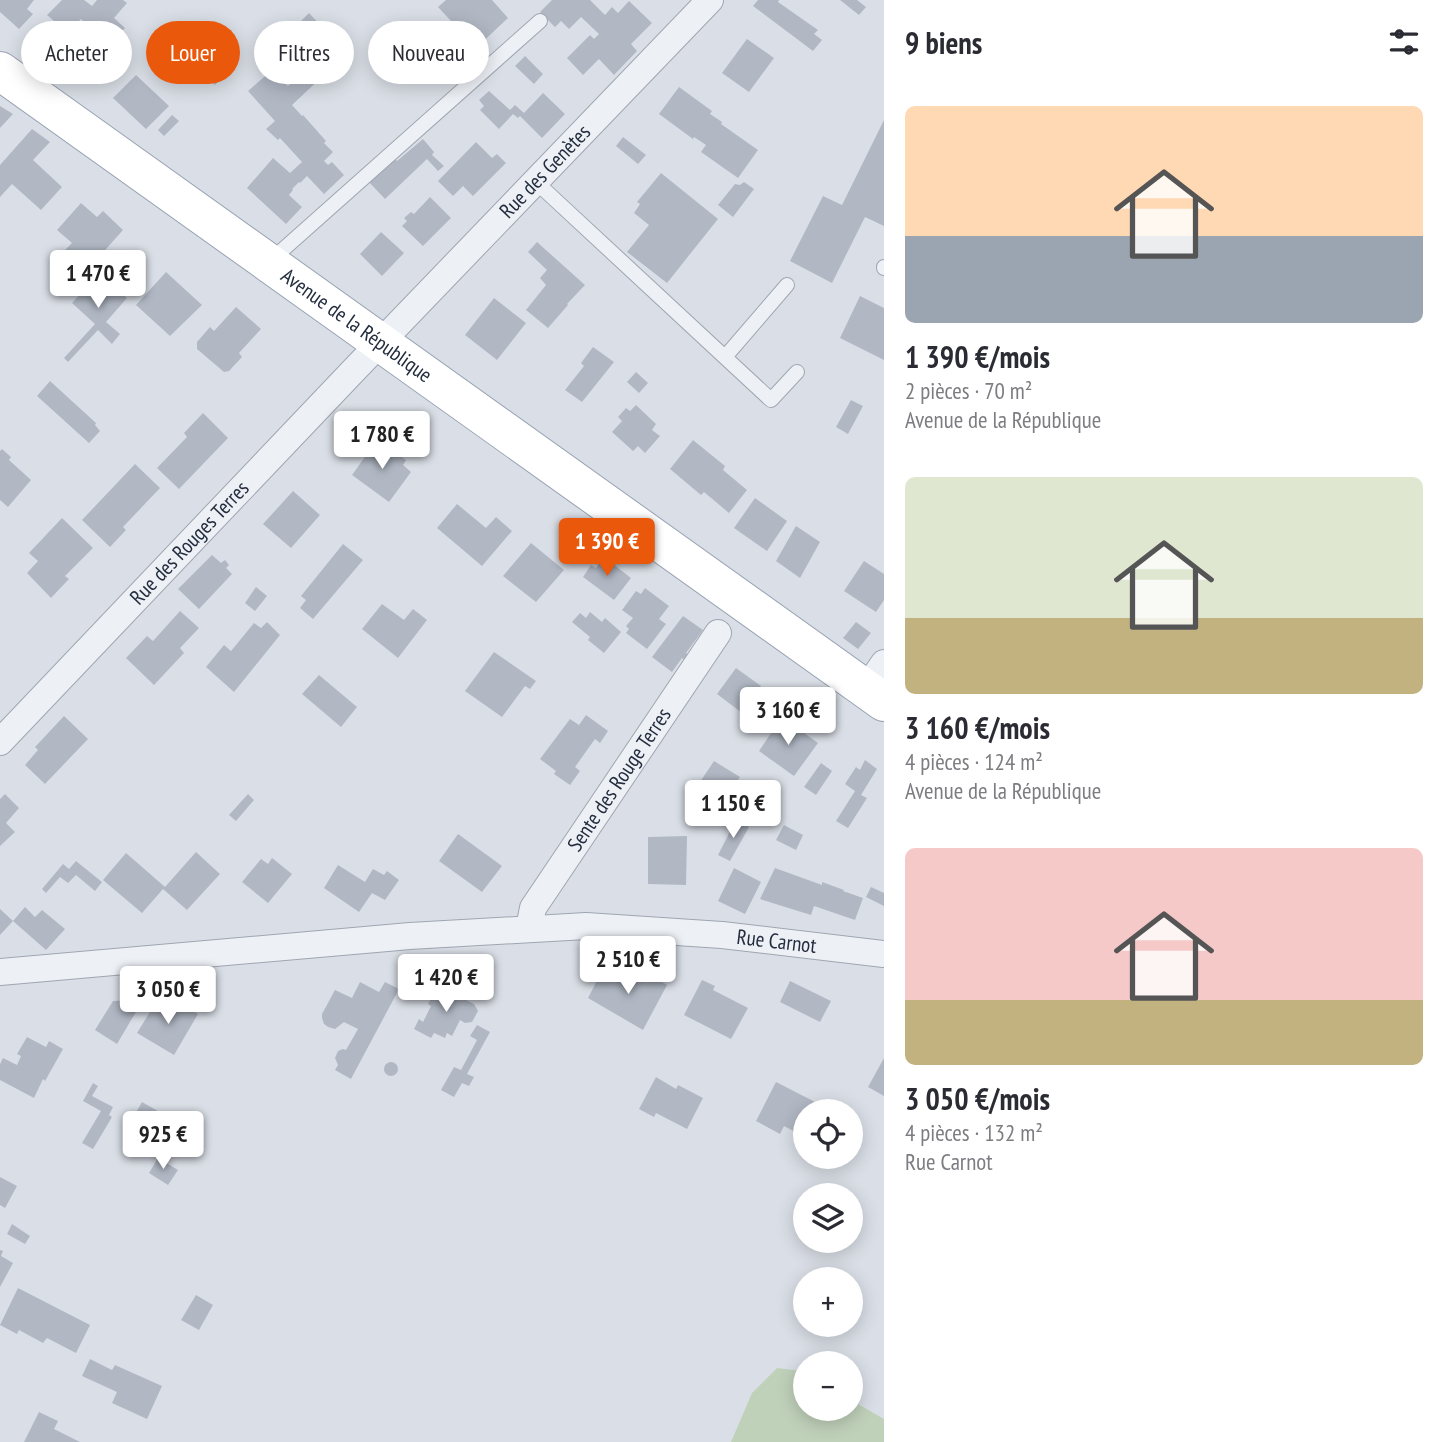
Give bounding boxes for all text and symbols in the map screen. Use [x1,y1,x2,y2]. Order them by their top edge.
chip: Acheter [21,21,132,84]
chip: Louer [146,21,240,84]
chip: Filtres [254,21,354,84]
chip: Nouveau [368,21,489,84]
text: 9 biens [905,23,982,62]
icon: filters [1385,23,1423,61]
street label: Rue des Genètes [493,119,596,224]
icon: home [1101,151,1227,277]
pin: 1 470 € [33,250,163,310]
text: 1 470 € [66,258,130,287]
street label: Avenue de la République [276,262,438,388]
text: 1 390 €/mois [905,337,1050,376]
text: 2 pièces · 70 m² [905,376,1032,405]
text: Avenue de la République [905,405,1101,434]
pin: 1 780 € [317,412,447,471]
text: 1 780 € [350,419,414,448]
street label: Rue des Rouges Terres [124,475,255,610]
pin: 1 390 € [542,518,672,578]
icon: home [1101,522,1227,648]
text: 1 390 € [575,526,639,555]
pin: 3 160 € [723,688,853,747]
text: 3 160 € [756,695,820,724]
street label: Sente des Rouge Terres [561,702,677,856]
text: 3 160 €/mois [905,708,1050,747]
text: 4 pièces · 124 m² [905,747,1043,776]
text: Avenue de la République [905,776,1101,805]
pin: 1 150 € [668,780,798,840]
text: 1 150 € [701,788,765,817]
icon: home [1101,893,1227,1019]
street label: Rue Carnot [735,923,818,959]
pin: 2 510 € [563,936,693,996]
text: 2 510 € [596,944,660,973]
pin: 1 420 € [381,954,511,1014]
text: 1 420 € [414,962,478,991]
pin: 3 050 € [103,967,233,1026]
text: 3 050 € [136,974,200,1003]
text: 3 050 €/mois [905,1079,1050,1118]
map controls [793,1099,863,1421]
button: locate [793,1099,863,1169]
pin: 925 € [114,1112,212,1171]
text: 4 pièces · 132 m² [905,1118,1043,1147]
text: 925 € [139,1119,187,1148]
text: Rue Carnot [905,1147,993,1176]
button: layers [793,1183,863,1253]
button: + [793,1267,863,1337]
button: − [793,1351,863,1421]

